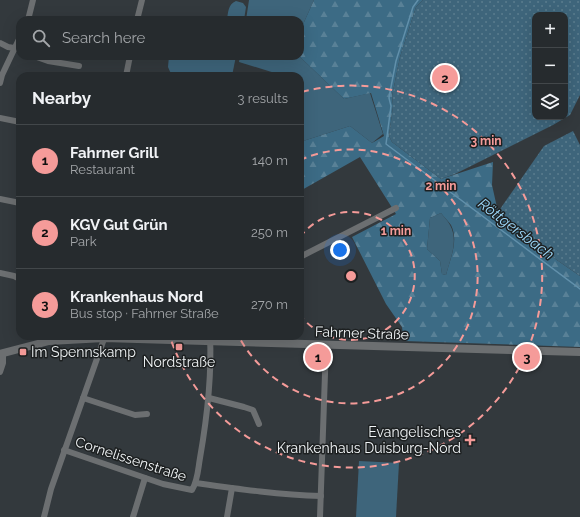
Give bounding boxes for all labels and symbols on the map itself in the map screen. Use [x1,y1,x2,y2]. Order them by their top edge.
pin: 2 [432,63,458,93]
text: 3 min [470,134,502,148]
text: 2 min [425,179,457,193]
water label: Röttgersbach [474,195,558,263]
text: 1 min [381,224,411,238]
your location [330,240,350,260]
centre of rings [344,269,358,283]
street label: Fahrner Straße [315,323,409,343]
marker: Nordstraße [174,342,184,352]
pin: 1 [305,342,331,372]
pin: 3 [514,342,540,372]
place label: Im Spennskamp [31,344,136,360]
marker: Im Spennskamp [18,347,28,357]
place label: Nordstraße [143,354,215,370]
place label: Evangelisches Krankenhaus Duisburg-Nord [277,424,461,456]
street label: Cornelissenstraße [73,433,189,485]
marker: Evangelisches Krankenhaus Duisburg-Nord [464,434,476,446]

